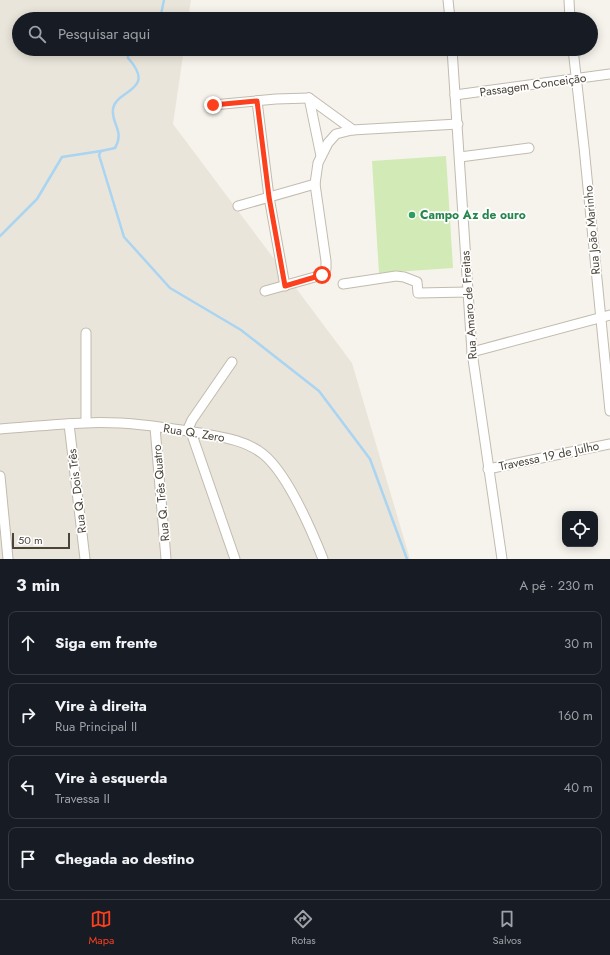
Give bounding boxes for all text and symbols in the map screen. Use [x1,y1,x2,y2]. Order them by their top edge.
search box [12,12,598,56]
icon: search [26,23,48,45]
text: Pesquisar aqui [58,23,150,45]
street label: Passagem Conceição [478,69,588,101]
route end [204,96,222,114]
street label: Rua João Marinho [579,184,605,275]
place label: Campo Az de ouro [420,206,526,224]
marker: Campo Az de ouro [407,210,417,220]
street label: Rua Amaro de Freitas [456,250,482,360]
route start [313,266,331,284]
street label: Rua Q. Zero [162,419,226,447]
street label: Travessa 19 de Julho [497,436,601,475]
street label: Rua Q. Três Quatro [148,443,174,542]
street label: Rua Q. Dois Três [63,448,91,534]
map controls [562,511,598,547]
button: locate [562,511,598,547]
scale bar [12,531,70,550]
text: 50 m [18,532,43,548]
text: 3 min [16,573,60,597]
text: A pé · 230 m [519,576,594,595]
icon: ahead [17,632,39,654]
text: Siga em frente [55,632,157,654]
text: 30 m [564,634,593,653]
text: Vire à direita [55,695,147,717]
icon: right [17,704,39,726]
text: 160 m [558,706,593,725]
text: Rua Principal II [55,717,137,736]
text: Vire à esquerda [55,767,167,789]
icon: left [17,776,39,798]
text: 40 m [564,778,593,797]
text: Travessa II [55,789,110,808]
icon: arrive [17,848,39,870]
text: Chegada ao destino [55,848,194,870]
tab: Mapa [88,908,114,948]
tab: Rotas [291,908,316,948]
tab: Salvos [493,908,522,948]

